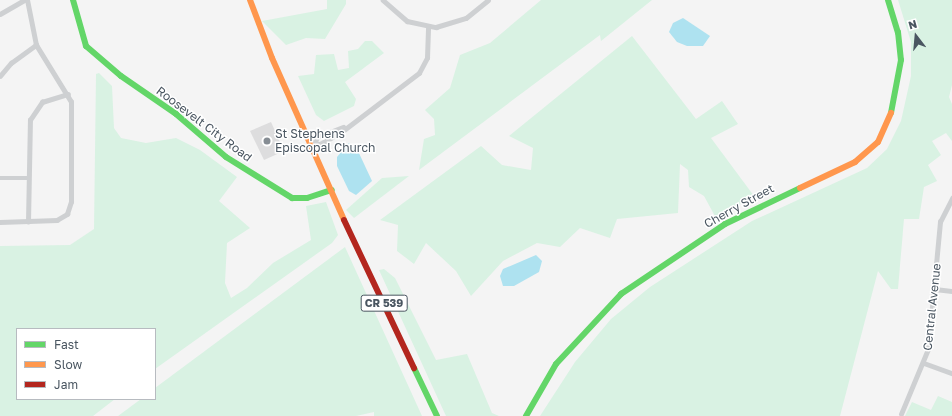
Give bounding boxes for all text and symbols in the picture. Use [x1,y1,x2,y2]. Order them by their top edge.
north arrow [896,16,936,56]
text: N [907,17,918,31]
street label: Roosevelt City Road [153,83,255,165]
place label: St Stephens Episcopal Church [275,127,375,155]
marker: St Stephens Episcopal Church [262,136,272,146]
street label: Cherry Street [702,181,776,231]
street label: Central Avenue [920,263,944,351]
road number: CR 539 [360,294,408,312]
legend [16,328,156,400]
text: Fast [54,337,79,352]
text: Slow [54,357,82,372]
text: Jam [54,377,78,392]

